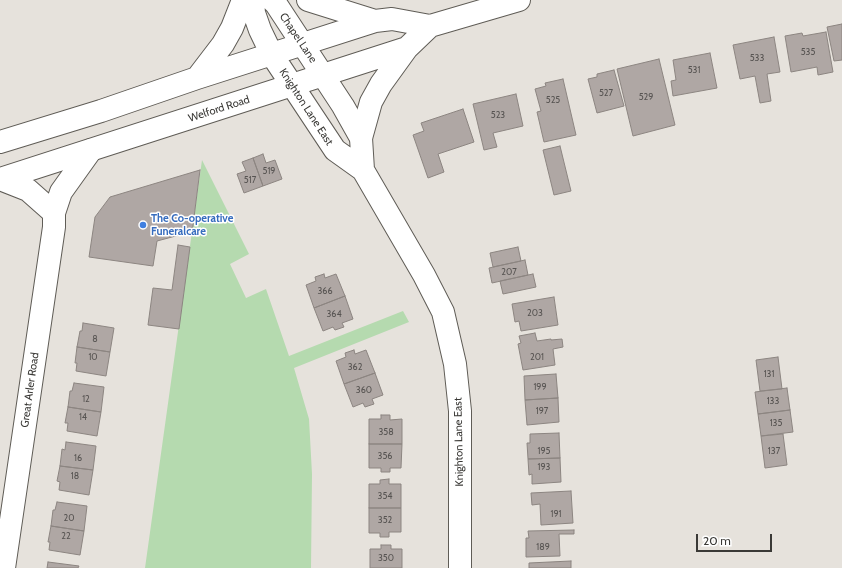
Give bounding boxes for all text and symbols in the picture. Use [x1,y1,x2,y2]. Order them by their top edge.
street label: Chapel Lane [276,11,320,65]
house number: 535 [801,47,815,57]
house number: 533 [750,53,764,63]
house number: 531 [688,65,700,75]
street label: Knighton Lane East [276,66,336,148]
house number: 527 [599,88,613,98]
house number: 529 [639,92,653,102]
street label: Welford Road [187,93,251,125]
house number: 525 [546,95,560,105]
house number: 523 [491,110,505,120]
house number: 519 [263,166,275,176]
house number: 517 [244,175,256,185]
place label: The Co-operative Funeralcare [151,212,233,238]
marker: The Co-operative Funeralcare [138,220,148,230]
house number: 207 [501,267,517,277]
house number: 366 [317,286,333,296]
house number: 203 [527,308,543,318]
house number: 364 [326,309,342,319]
house number: 8 [92,334,98,344]
street label: Great Arler Road [18,352,42,428]
house number: 10 [88,352,98,362]
house number: 201 [530,352,544,362]
house number: 362 [348,362,362,372]
house number: 131 [764,369,774,379]
house number: 199 [533,382,547,392]
house number: 360 [356,385,372,395]
house number: 12 [82,394,90,404]
house number: 133 [767,396,779,406]
street label: Knighton Lane East [452,397,466,487]
house number: 197 [536,406,548,416]
house number: 14 [79,412,87,422]
house number: 135 [770,418,782,428]
house number: 358 [378,427,394,437]
house number: 195 [538,446,550,456]
house number: 137 [768,446,780,456]
house number: 356 [378,451,392,461]
house number: 16 [74,453,82,463]
house number: 193 [538,462,550,472]
house number: 18 [71,471,79,481]
house number: 354 [378,491,392,501]
house number: 191 [551,509,561,519]
house number: 20 [64,513,74,523]
house number: 352 [378,515,392,525]
scale bar [698,526,774,552]
house number: 22 [61,531,71,541]
text: 20 m [703,533,731,548]
house number: 189 [536,542,550,552]
house number: 350 [378,553,394,563]

